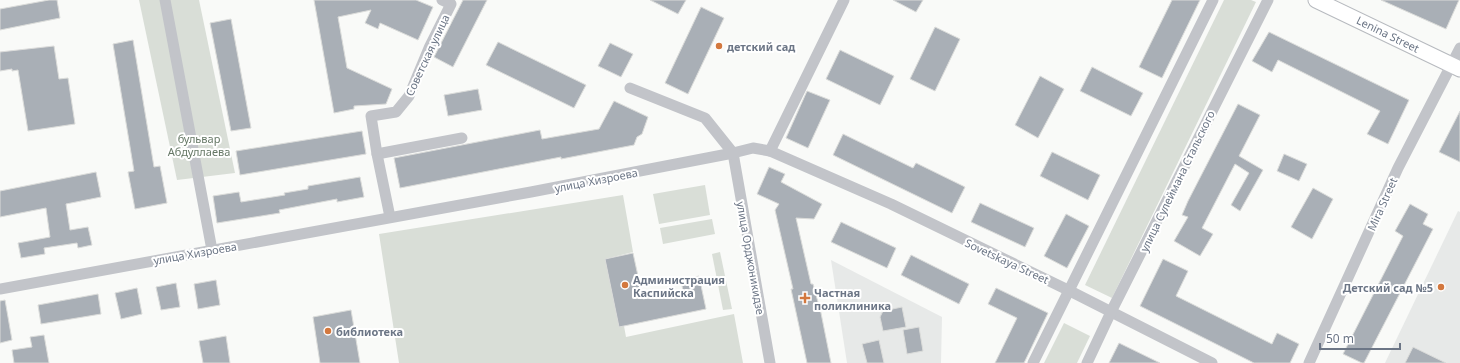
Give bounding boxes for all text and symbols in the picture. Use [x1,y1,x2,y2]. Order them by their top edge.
street label: Советская улица [402,12,452,98]
street label: Lenina Street [1354,12,1422,56]
place label: детский сад [727,39,795,54]
marker: детский сад [714,41,724,51]
street label: улица Сулеймана Стальского [1136,108,1218,254]
park label: бульвар Абдуллаева [168,131,230,159]
street label: улица Хизроева [553,165,639,195]
street label: Mira Street [1364,175,1400,233]
street label: улица Орджоникидзе [734,200,768,316]
street label: Sovetskaya Street [963,235,1051,287]
street label: улица Хизроева [152,238,238,268]
place label: Администрация Каспийска [633,272,725,300]
marker: Администрация Каспийска [620,280,630,290]
place label: Детский сад №5 [1343,280,1433,295]
marker: Детский сад №5 [1436,282,1446,292]
place label: Частная поликлиника [814,285,891,313]
marker: Частная поликлиника [799,292,811,304]
place label: библиотека [336,324,403,339]
scale bar [1320,325,1400,351]
marker: библиотека [323,326,333,336]
text: 50 m [1326,330,1354,347]

